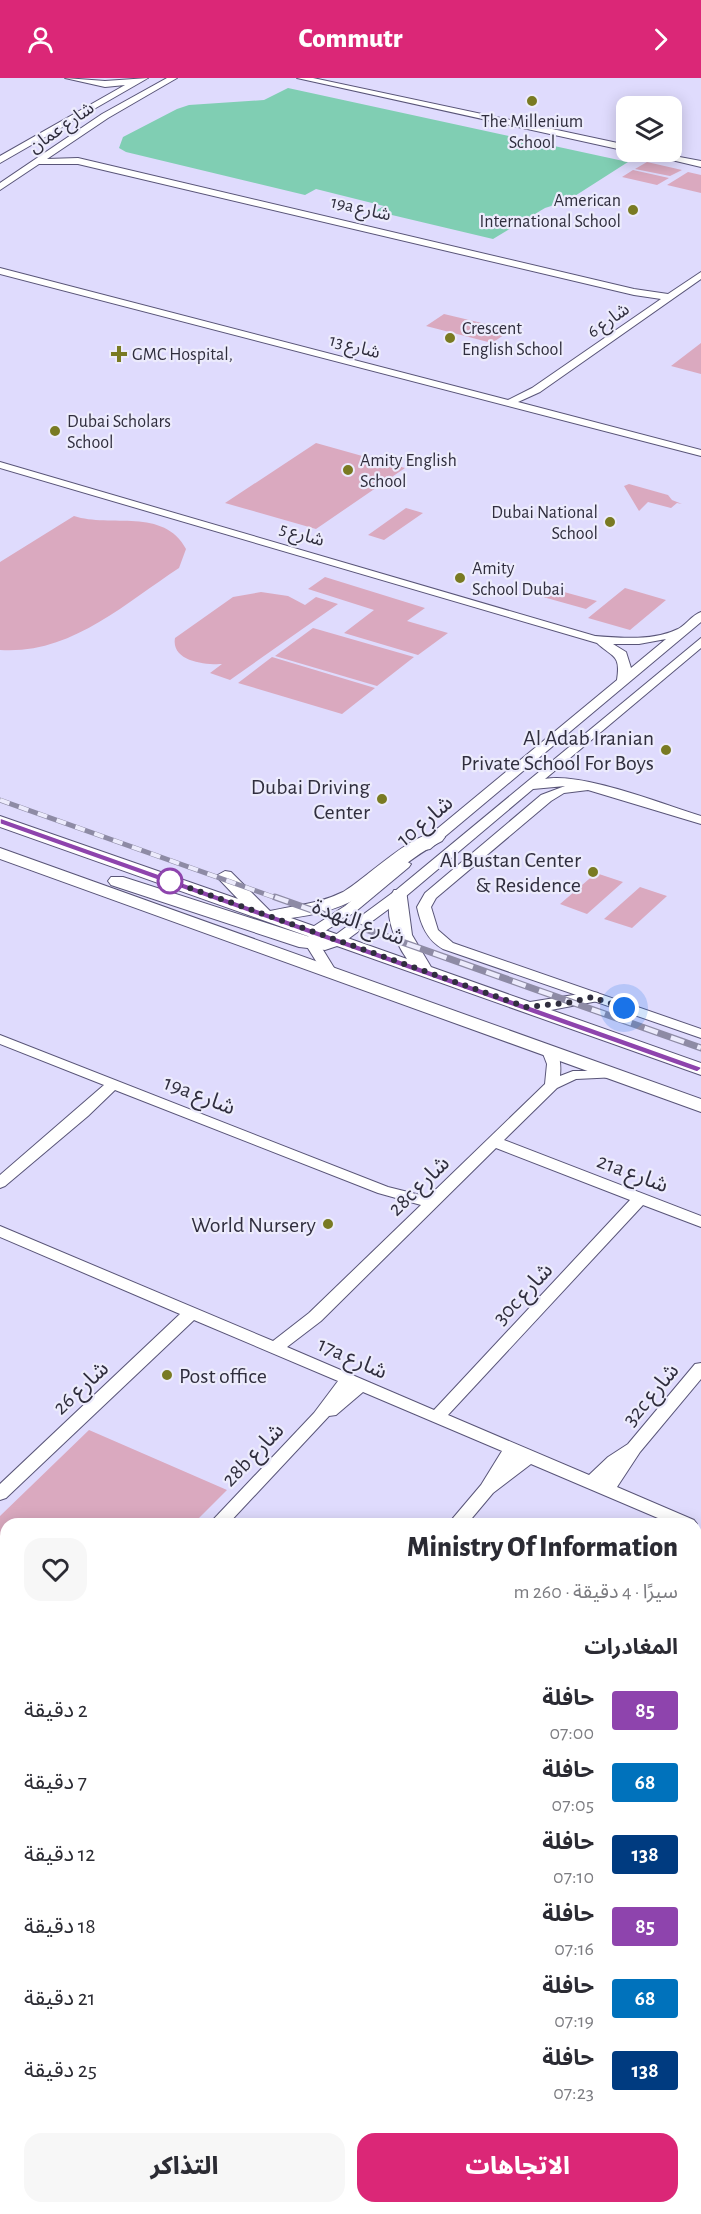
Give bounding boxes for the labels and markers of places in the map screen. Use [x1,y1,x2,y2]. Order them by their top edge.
marker: The Millenium School [525,94,539,108]
place label: The Millenium School [481,113,583,152]
place label: American International School [480,192,621,231]
marker: American International School [626,203,640,217]
place label: Crescent English School [462,320,563,359]
marker: Crescent English School [443,331,457,345]
marker: GMC Hospital, [110,345,128,363]
place label: GMC Hospital, [132,346,233,364]
place label: Dubai Scholars School [67,413,171,452]
marker: Dubai Scholars School [48,424,62,438]
place label: Amity English School [360,452,457,491]
marker: Amity English School [341,463,355,477]
place label: Dubai National School [491,504,598,543]
marker: Dubai National School [603,515,617,529]
place label: Amity School Dubai [472,560,564,599]
marker: Amity School Dubai [453,571,467,585]
place label: Al Adab Iranian Private School For Boys [461,727,654,774]
marker: Al Adab Iranian Private School For Boys [659,743,673,757]
place label: Dubai Driving Center [251,776,370,823]
marker: Dubai Driving Center [375,792,389,806]
place label: Al Bustan Center & Residence [440,849,581,896]
marker: Al Bustan Center & Residence [586,865,600,879]
unlabelled marker [157,868,183,894]
place label: World Nursery [191,1214,317,1236]
marker: World Nursery [321,1217,335,1231]
place label: Post office [179,1365,267,1387]
marker: Post office [160,1368,174,1382]

